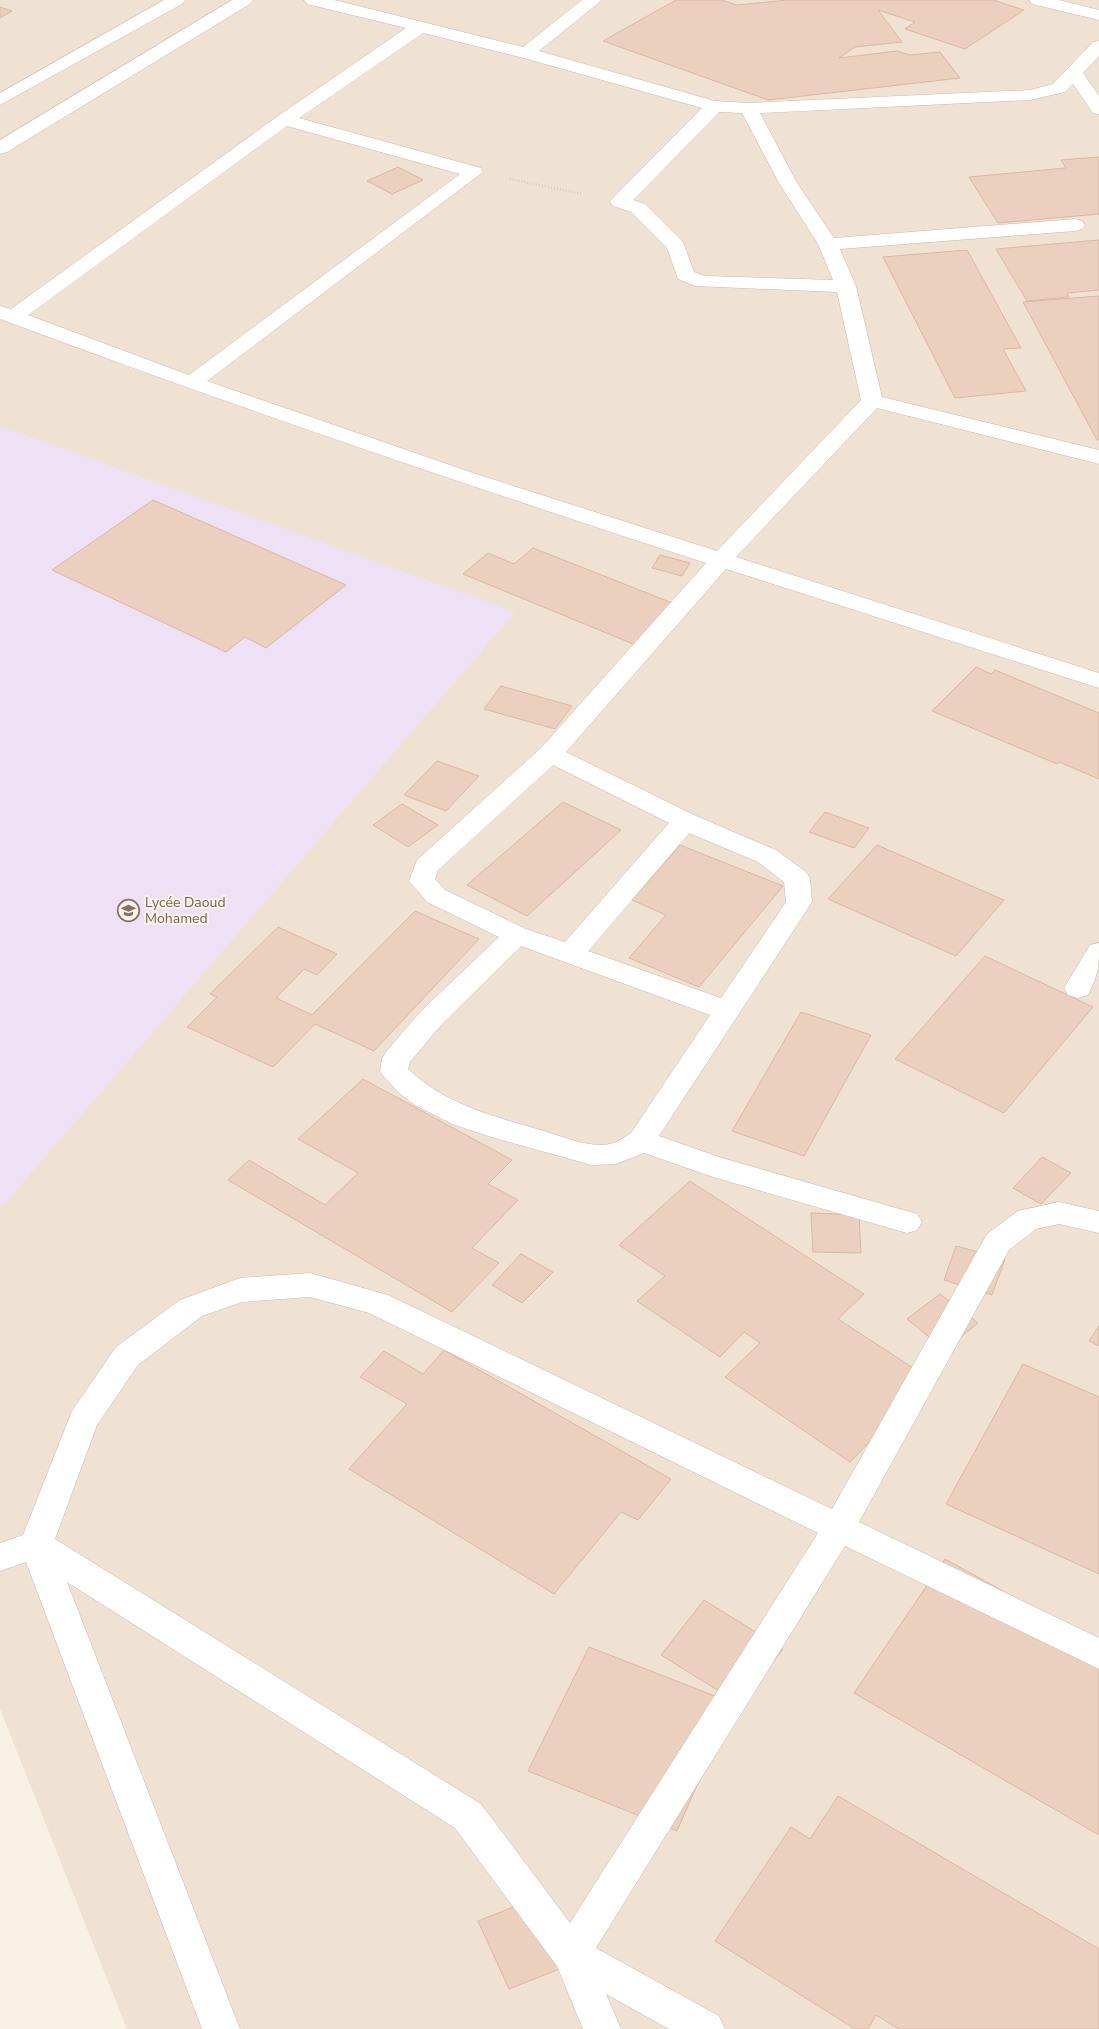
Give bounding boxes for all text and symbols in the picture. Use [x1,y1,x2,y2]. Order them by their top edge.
place label: Lycée Daoud Mohamed [145,893,226,928]
school or university icon: Lycée Daoud Mohamed [117,898,141,922]

